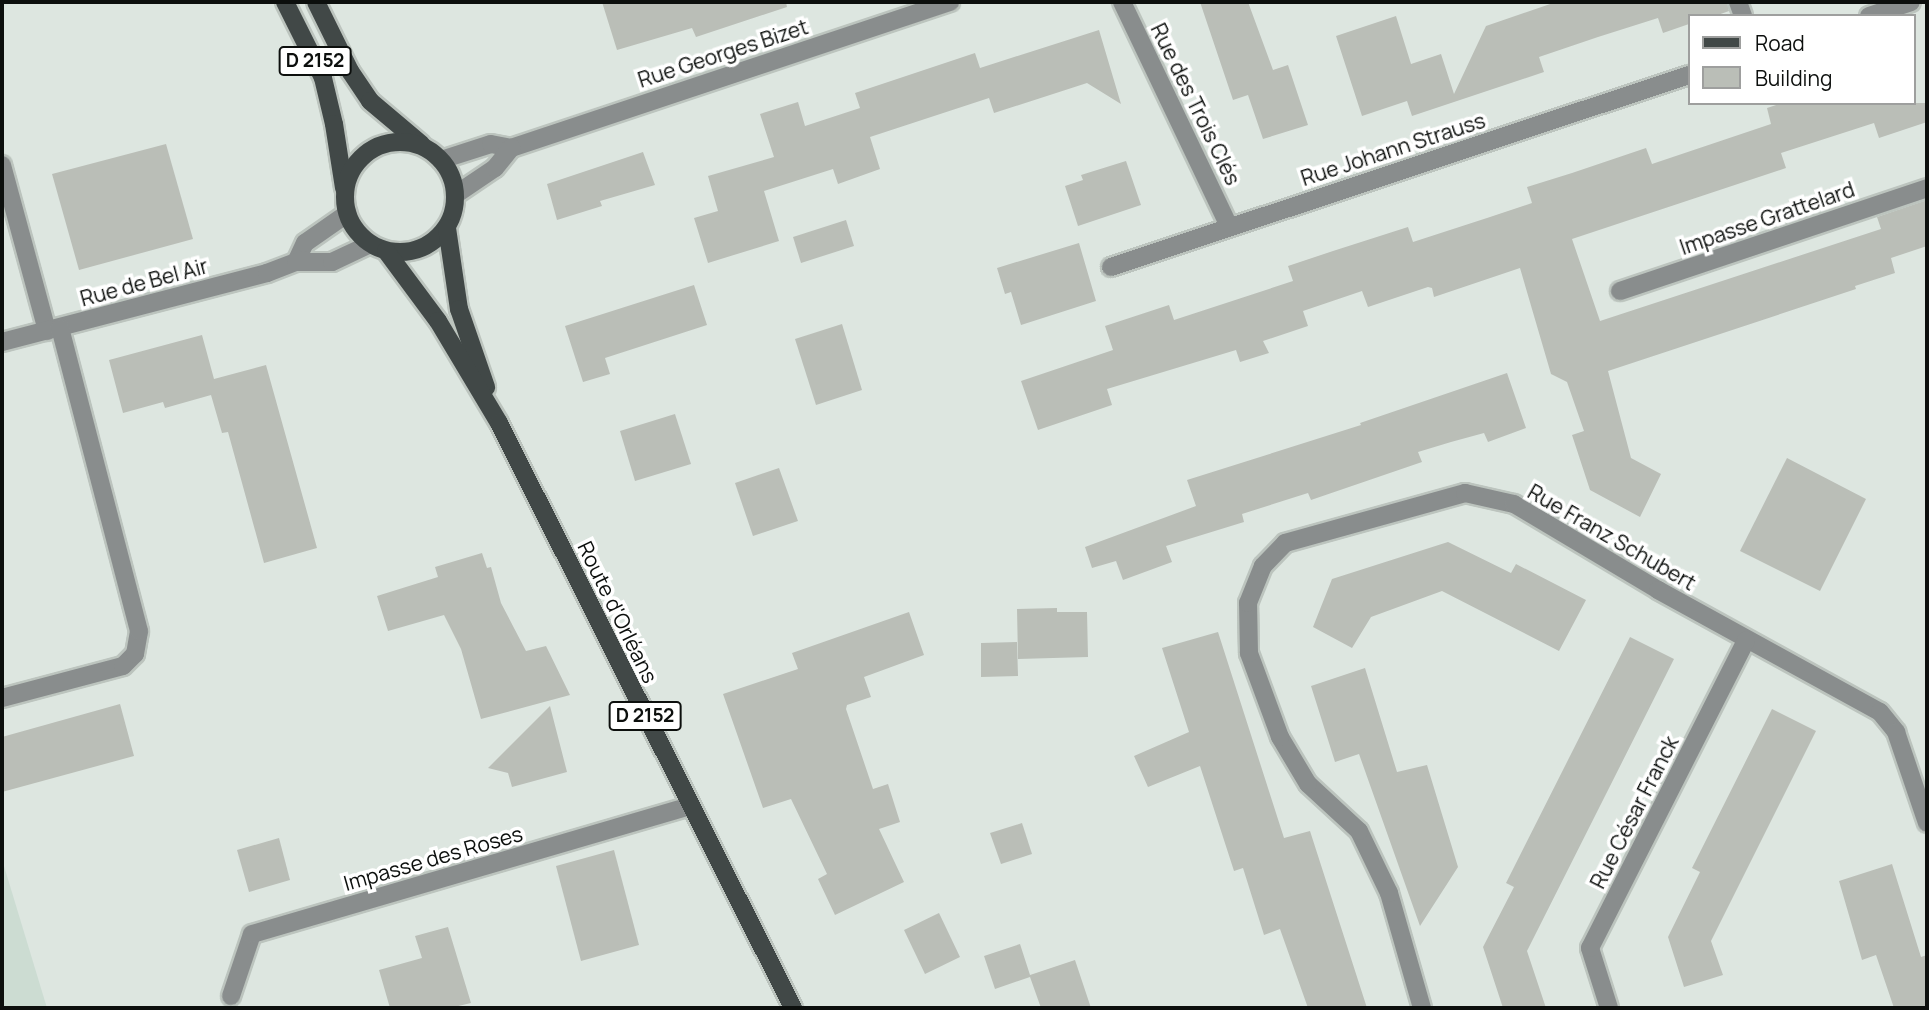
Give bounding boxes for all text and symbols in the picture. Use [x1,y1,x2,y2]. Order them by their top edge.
street label: Rue Georges Bizet [635,14,811,92]
legend [1688,14,1915,105]
street label: Rue des Trois Clés [1146,19,1246,189]
text: Road [1755,29,1805,57]
road number: D 2152 [278,45,352,76]
text: Building [1755,64,1832,92]
street label: Rue Johann Strauss [1298,107,1488,191]
street label: Impasse Grattelard [1676,176,1858,260]
street label: Rue de Bel Air [77,253,211,311]
street label: Rue Franz Schubert [1524,479,1700,595]
street label: Route d'Orléans [573,537,663,687]
road number: D 2152 [608,701,682,732]
street label: Rue César Franck [1585,732,1683,892]
street label: Impasse des Roses [341,820,525,896]

